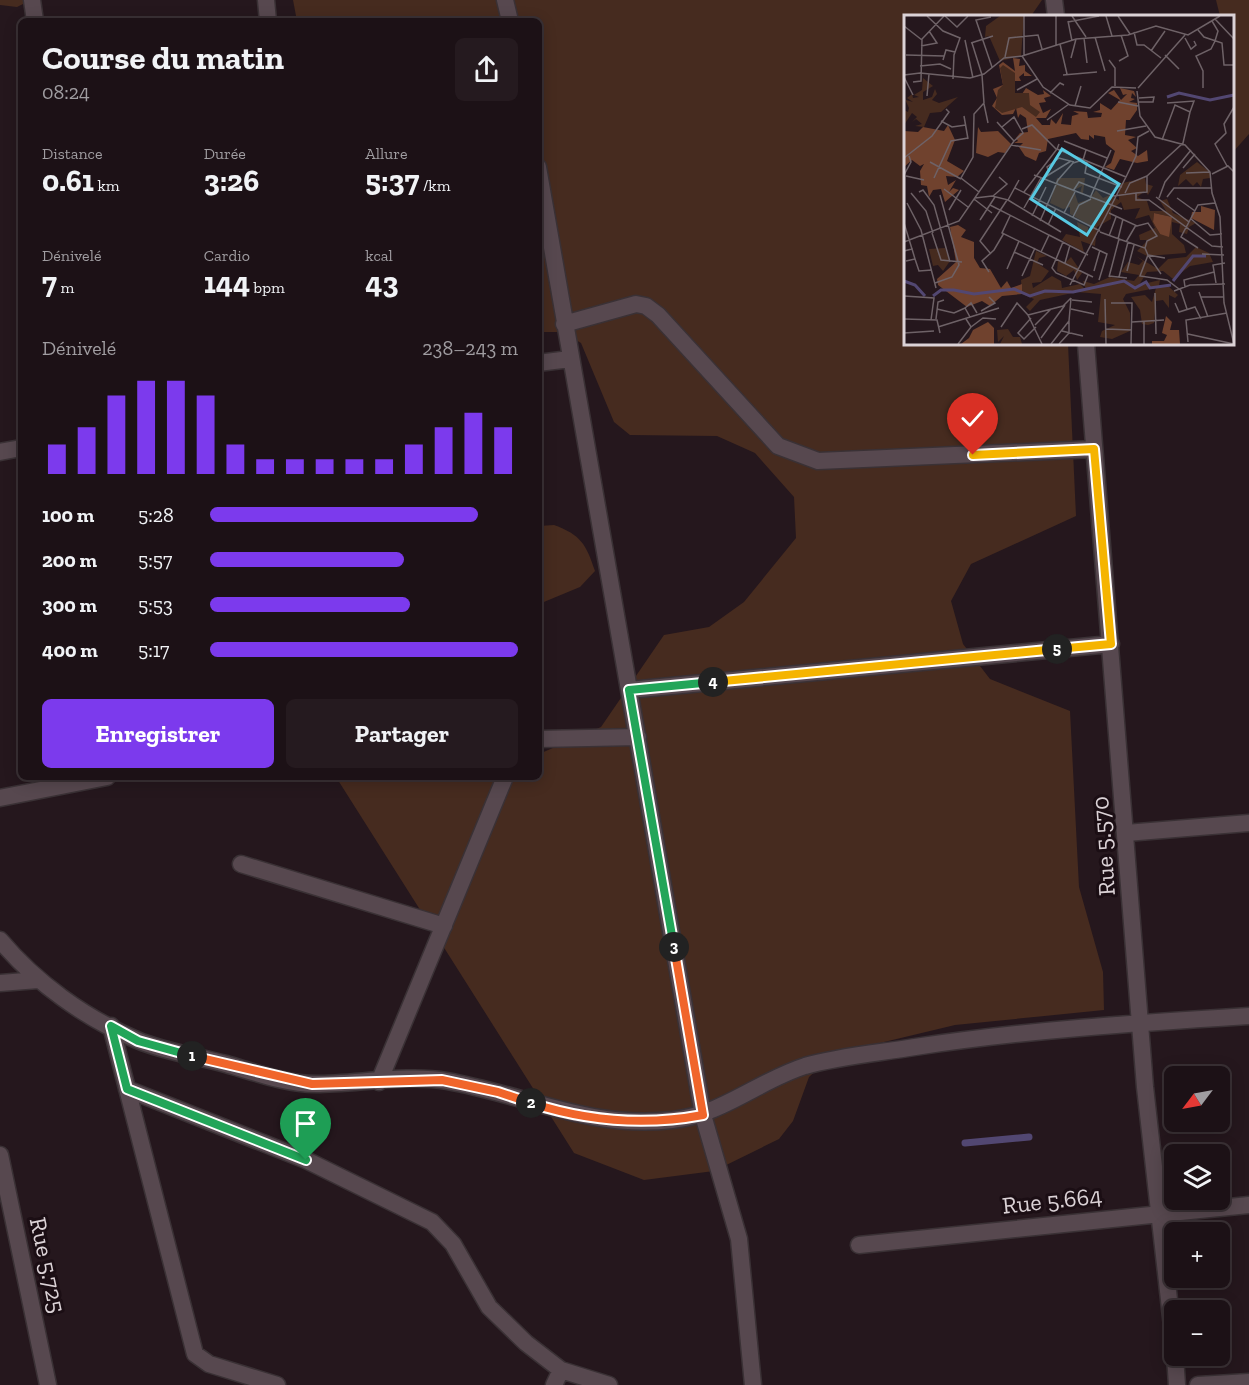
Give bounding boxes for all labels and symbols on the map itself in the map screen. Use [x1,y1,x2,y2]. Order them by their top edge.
inset map [904,15,1234,345]
pin [947,393,998,455]
pin: 5 [1042,634,1072,664]
pin: 4 [698,667,728,697]
street label: Rue 5.570 [1085,795,1121,897]
pin: 3 [659,932,689,962]
pin: 1 [177,1041,207,1071]
north arrow [1164,1066,1230,1132]
pin: 2 [516,1088,546,1118]
pin [280,1098,331,1160]
street label: Rue 5.664 [1001,1180,1103,1220]
street label: Rue 5.725 [24,1214,72,1316]

